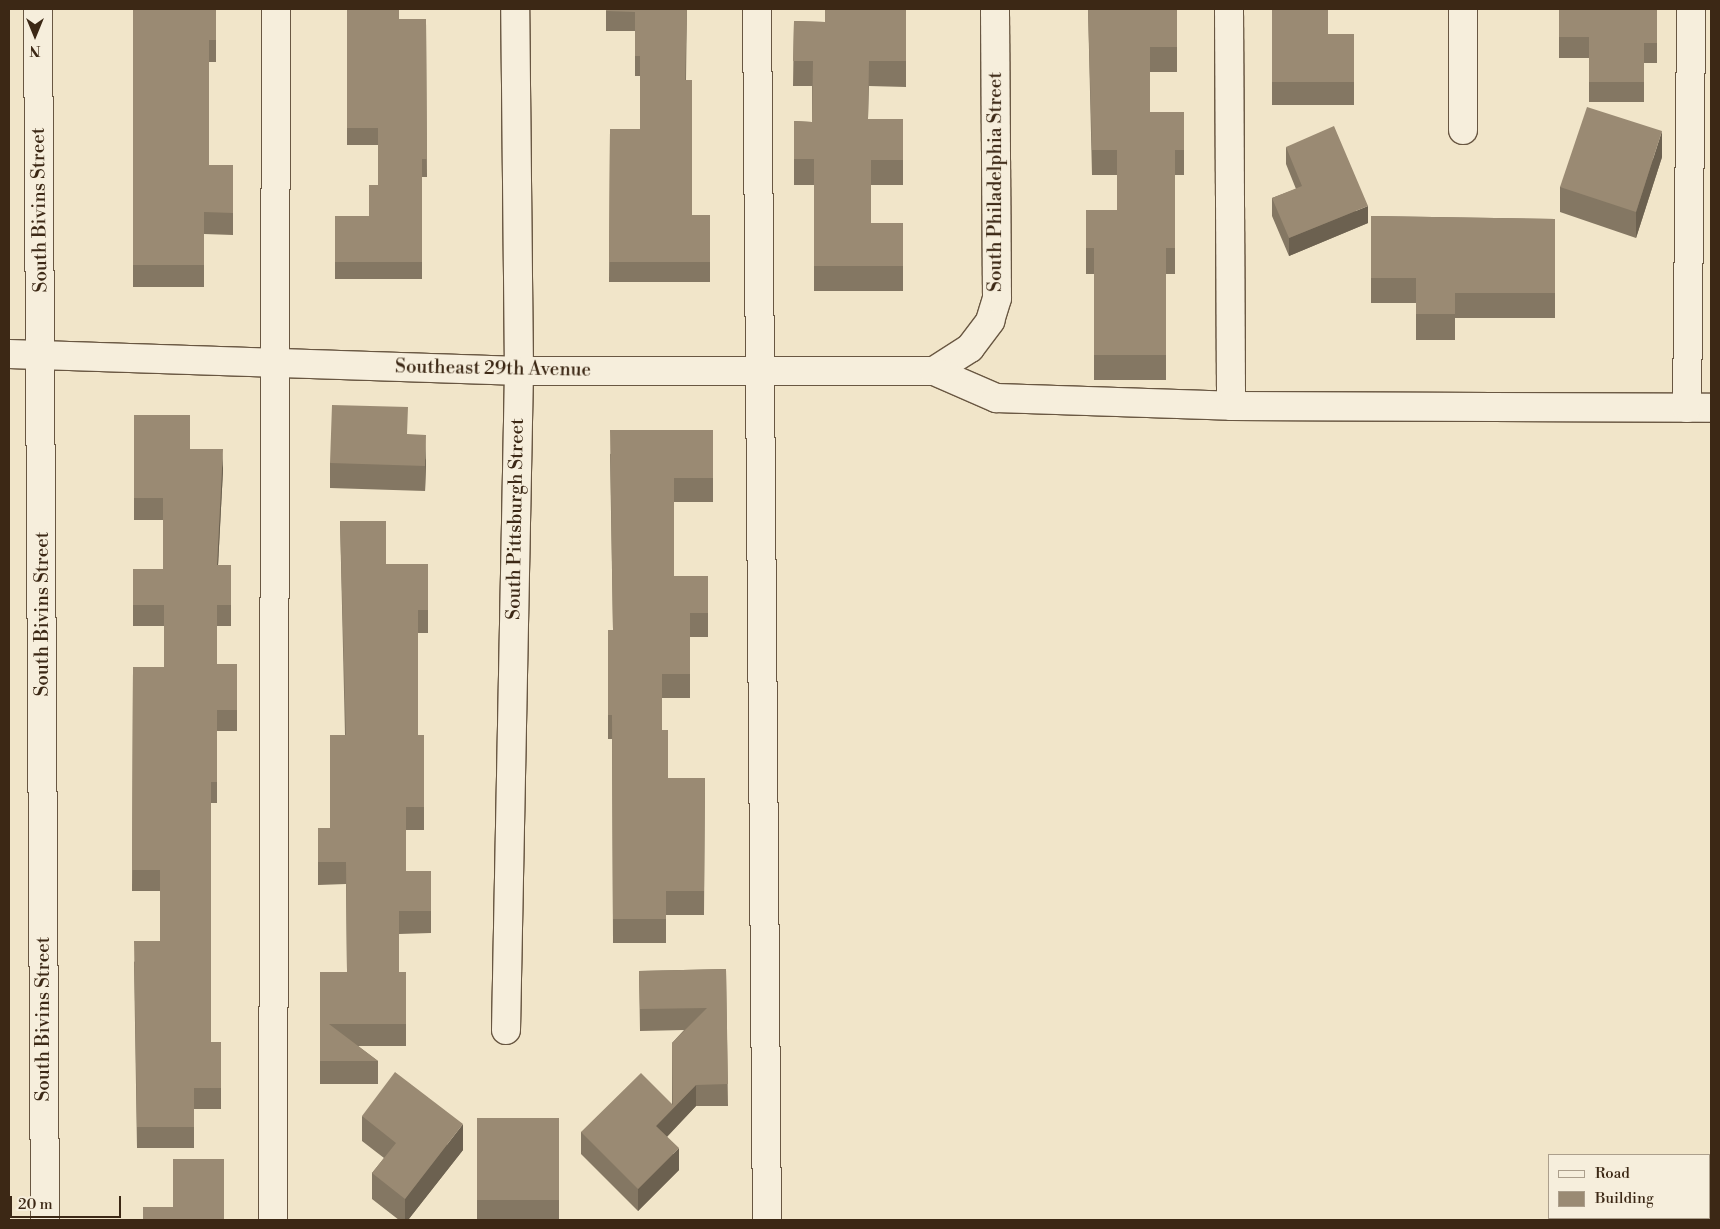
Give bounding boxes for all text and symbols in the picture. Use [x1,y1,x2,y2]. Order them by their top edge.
north arrow [10,10,60,60]
text: N [29,41,41,59]
street label: South Philadelphia Street [985,72,1007,292]
street label: South Bivins Street [27,127,53,293]
street label: Southeast 29th Avenue [395,356,591,382]
street label: South Pittsburgh Street [503,418,529,620]
street label: South Bivins Street [32,531,54,697]
street label: South Bivins Street [33,936,55,1102]
legend [1548,1154,1710,1219]
text: Road [1595,1164,1630,1183]
scale bar [12,1186,124,1218]
text: Building [1595,1189,1654,1208]
text: 20 m [18,1195,53,1214]

